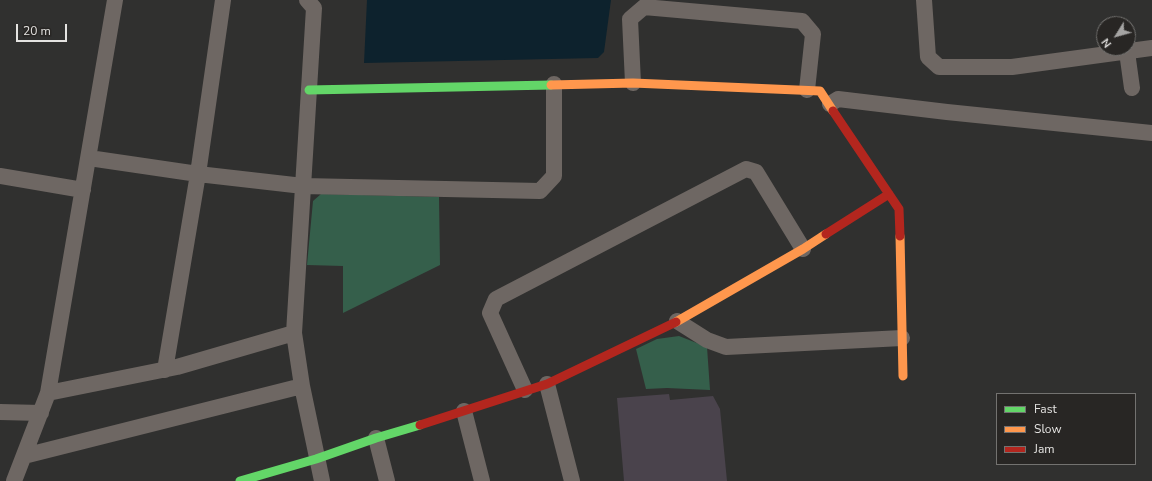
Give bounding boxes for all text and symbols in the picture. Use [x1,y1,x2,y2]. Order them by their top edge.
scale bar [18,16,69,42]
north arrow [1096,16,1136,56]
text: 20 m [23,23,51,39]
text: N [1098,35,1115,51]
legend [996,393,1136,465]
text: Fast [1034,401,1057,417]
text: Slow [1034,421,1062,437]
text: Jam [1034,441,1055,457]

